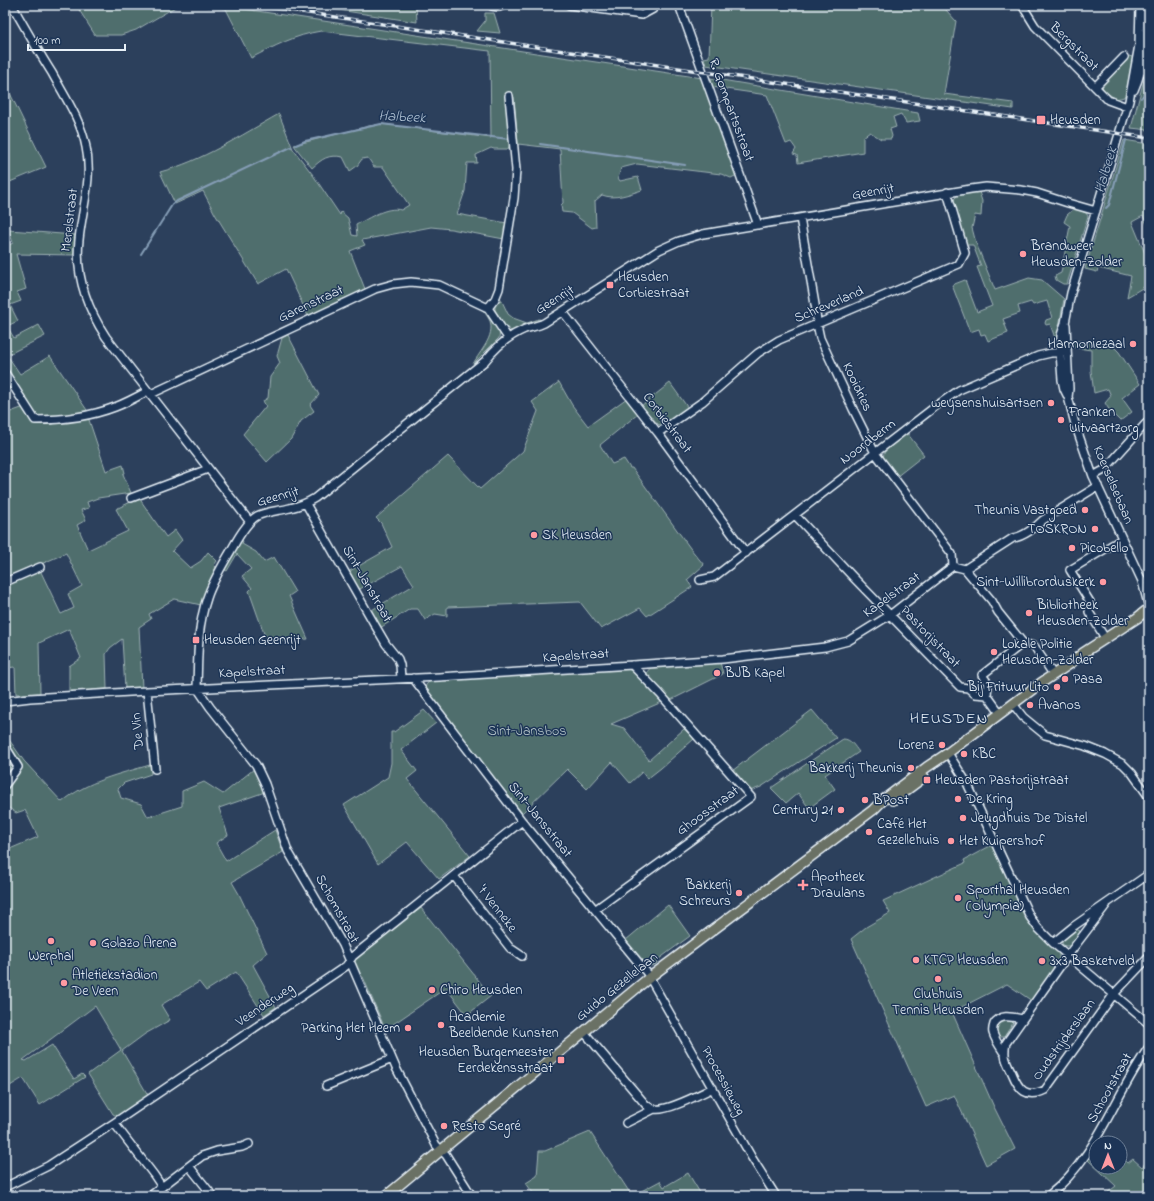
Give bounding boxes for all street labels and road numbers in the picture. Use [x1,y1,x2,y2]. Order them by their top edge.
street label: Bergstraat [1043,17,1104,77]
street label: R. Gompartsstraat [703,55,759,165]
street label: Geenrijt [850,178,896,206]
street label: Merelstraat [56,187,84,253]
street label: Garenstraat [275,280,347,328]
street label: Geenrijt [531,280,579,320]
street label: Schreverland [791,281,867,329]
street label: Kooidries [836,359,878,415]
street label: Corbiestraat [637,388,697,458]
street label: Noordberm [836,414,900,470]
street label: Koerselsebaan [1087,443,1139,528]
street label: Geenrijt [255,481,302,513]
street label: Sint-Janstraat [336,542,398,627]
street label: Kapelstraat [859,567,925,623]
street label: Pastorijstraat [895,601,965,673]
street label: Kapelstraat [542,643,610,669]
street label: Kapelstraat [218,660,286,684]
street label: De Vin [126,712,150,751]
street label: Sint-Jansstraat [503,777,578,863]
street label: Ghoosstraat [672,781,744,841]
street label: Schomstraat [309,871,365,948]
street label: 't Venneke [472,881,523,938]
street label: Guido Gezellelaan [571,947,663,1027]
street label: Veenderweg [231,978,299,1034]
street label: Oudstrijderslaan [1027,995,1101,1085]
street label: Processieweg [694,1043,751,1120]
street label: Schootstraat [1082,1049,1138,1127]

